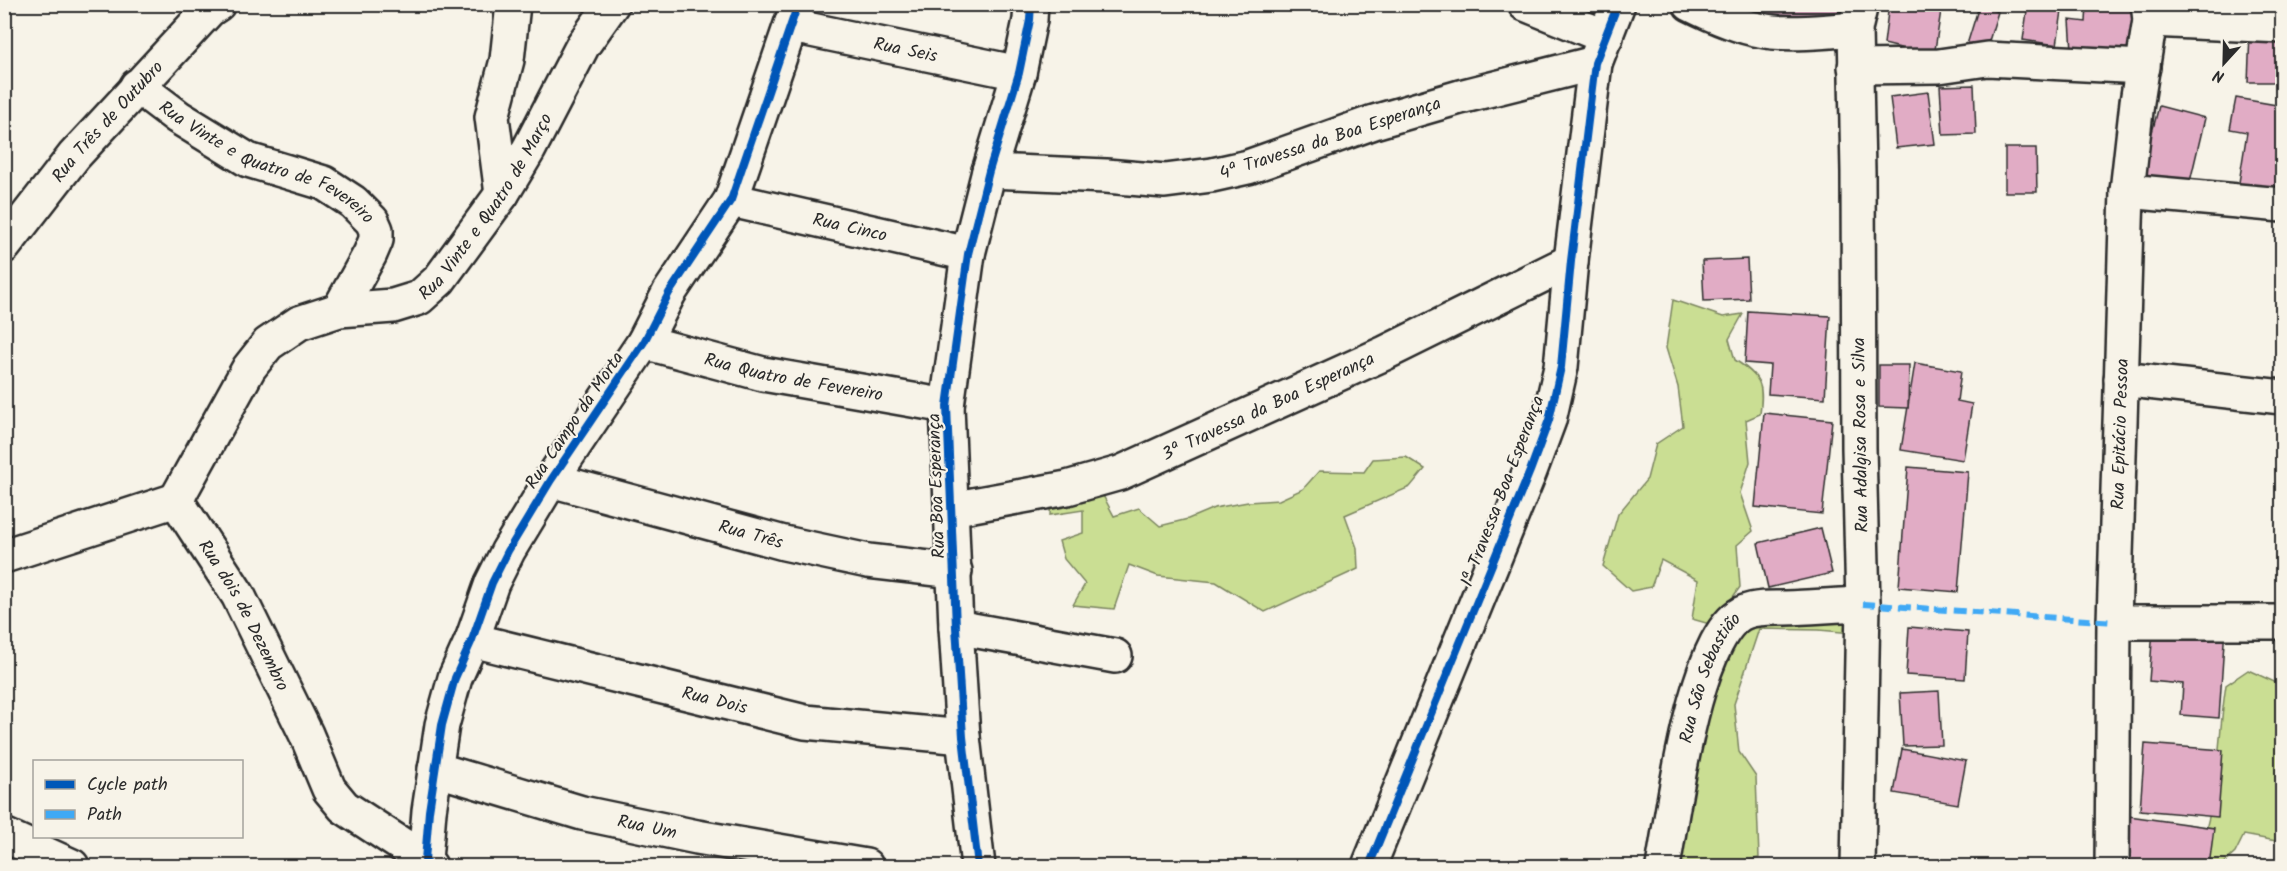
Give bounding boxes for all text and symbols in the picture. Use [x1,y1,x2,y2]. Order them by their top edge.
street label: Rua Seis [871,30,940,72]
north arrow [2194,33,2254,93]
street label: Rua Três de Outubro [45,54,171,190]
text: N [2210,62,2228,89]
street label: 4ª Travessa da Boa Esperança [1216,90,1445,189]
street label: Rua Vinte e Quatro de Fevereiro [152,94,380,232]
street label: Rua Vinte e Quatro de Março [412,109,561,308]
street label: Rua Cinco [809,206,890,251]
street label: Rua Adalgisa Rosa e Silva [1845,337,1878,533]
street label: 3ª Travessa da Boa Esperança [1157,345,1380,470]
street label: Rua Campo da Morta [518,346,632,496]
street label: Rua Quatro de Fevereiro [701,346,885,411]
street label: Rua Epitácio Pessoa [2104,358,2138,510]
street label: 1ª Travessa Boa Esperança [1454,392,1553,591]
street label: Rua Boa Esperança [920,413,955,559]
street label: Rua Três [715,513,786,558]
street label: Rua dois de Dezembro [190,534,296,697]
street label: Rua São Sebastião [1672,606,1748,746]
street label: Rua Dois [679,679,751,723]
legend [33,760,243,838]
text: Cycle path [87,771,168,800]
text: Path [87,801,122,830]
street label: Rua Um [615,808,679,848]

